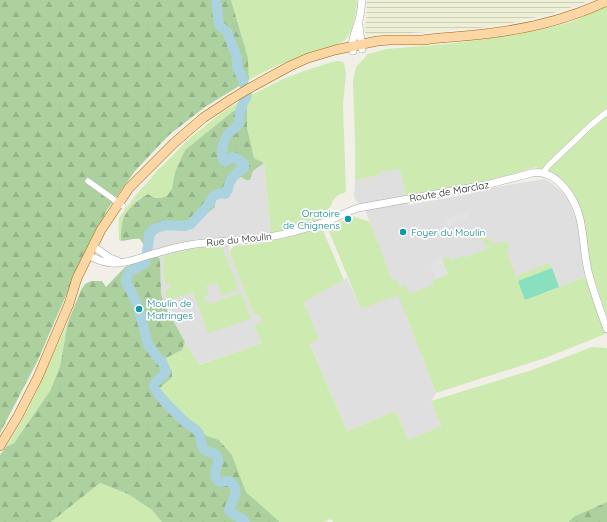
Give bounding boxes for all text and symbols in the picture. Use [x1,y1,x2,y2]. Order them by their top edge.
street label: Route de Marclaz [408,178,490,205]
place label: Oratoire de Chignens [283,207,340,232]
marker: Oratoire de Chignens [343,214,353,224]
place label: Foyer du Moulin [411,226,485,239]
marker: Foyer du Moulin [398,227,408,237]
street label: Rue du Moulin [206,230,272,249]
place label: Moulin de Matringes [147,297,193,322]
marker: Moulin de Matringes [134,304,144,314]

